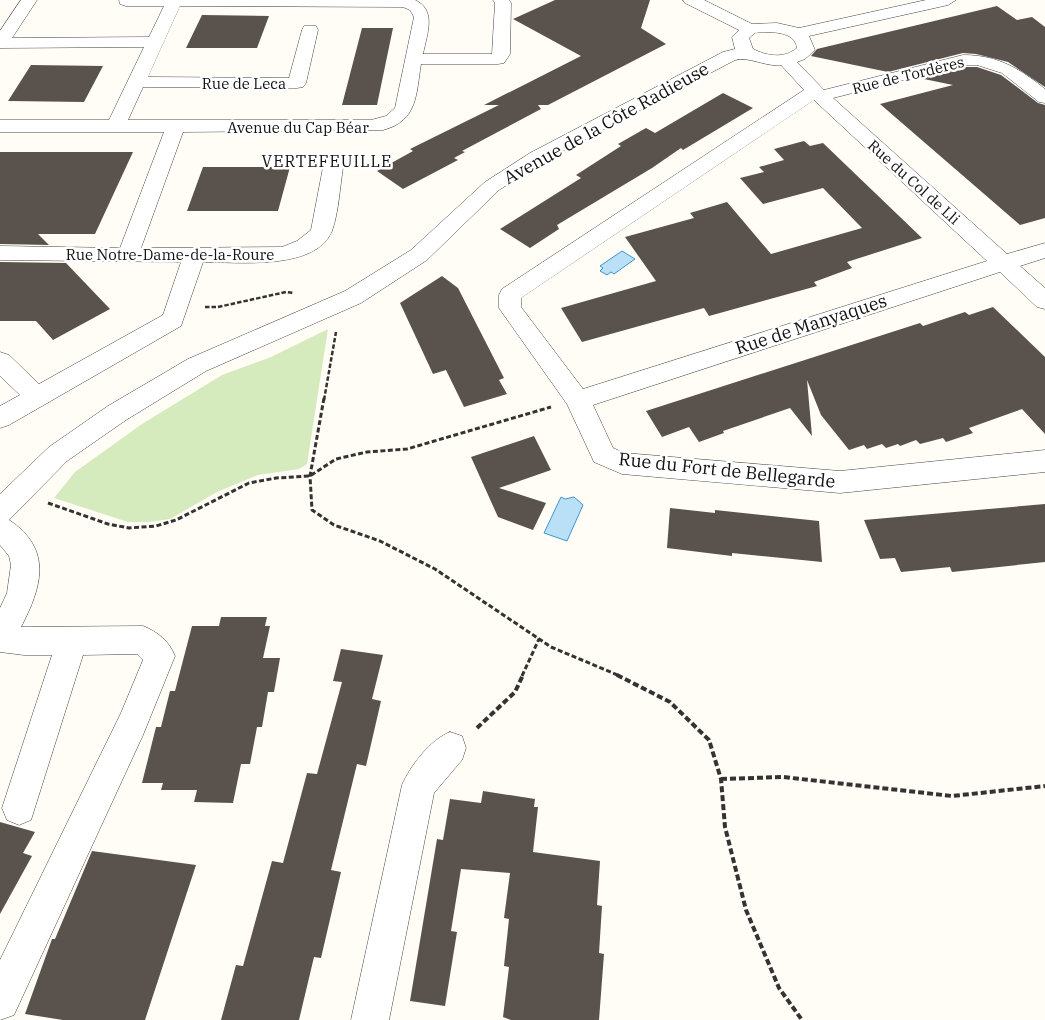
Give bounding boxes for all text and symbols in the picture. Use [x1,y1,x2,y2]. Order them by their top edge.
street label: Rue de Tordères [850,52,966,98]
street label: Avenue de la Côte Radieuse [499,57,713,189]
street label: Rue de Leca [202,74,286,93]
street label: Avenue du Cap Béar [227,118,369,137]
street label: Rue du Col de Lli [864,136,964,229]
district label: VERTEFEUILLE [262,151,392,171]
street label: Rue Notre-Dame-de-la-Roure [66,245,274,264]
street label: Rue de Manyaques [732,289,890,359]
street label: Rue du Fort de Bellegarde [618,447,836,493]

